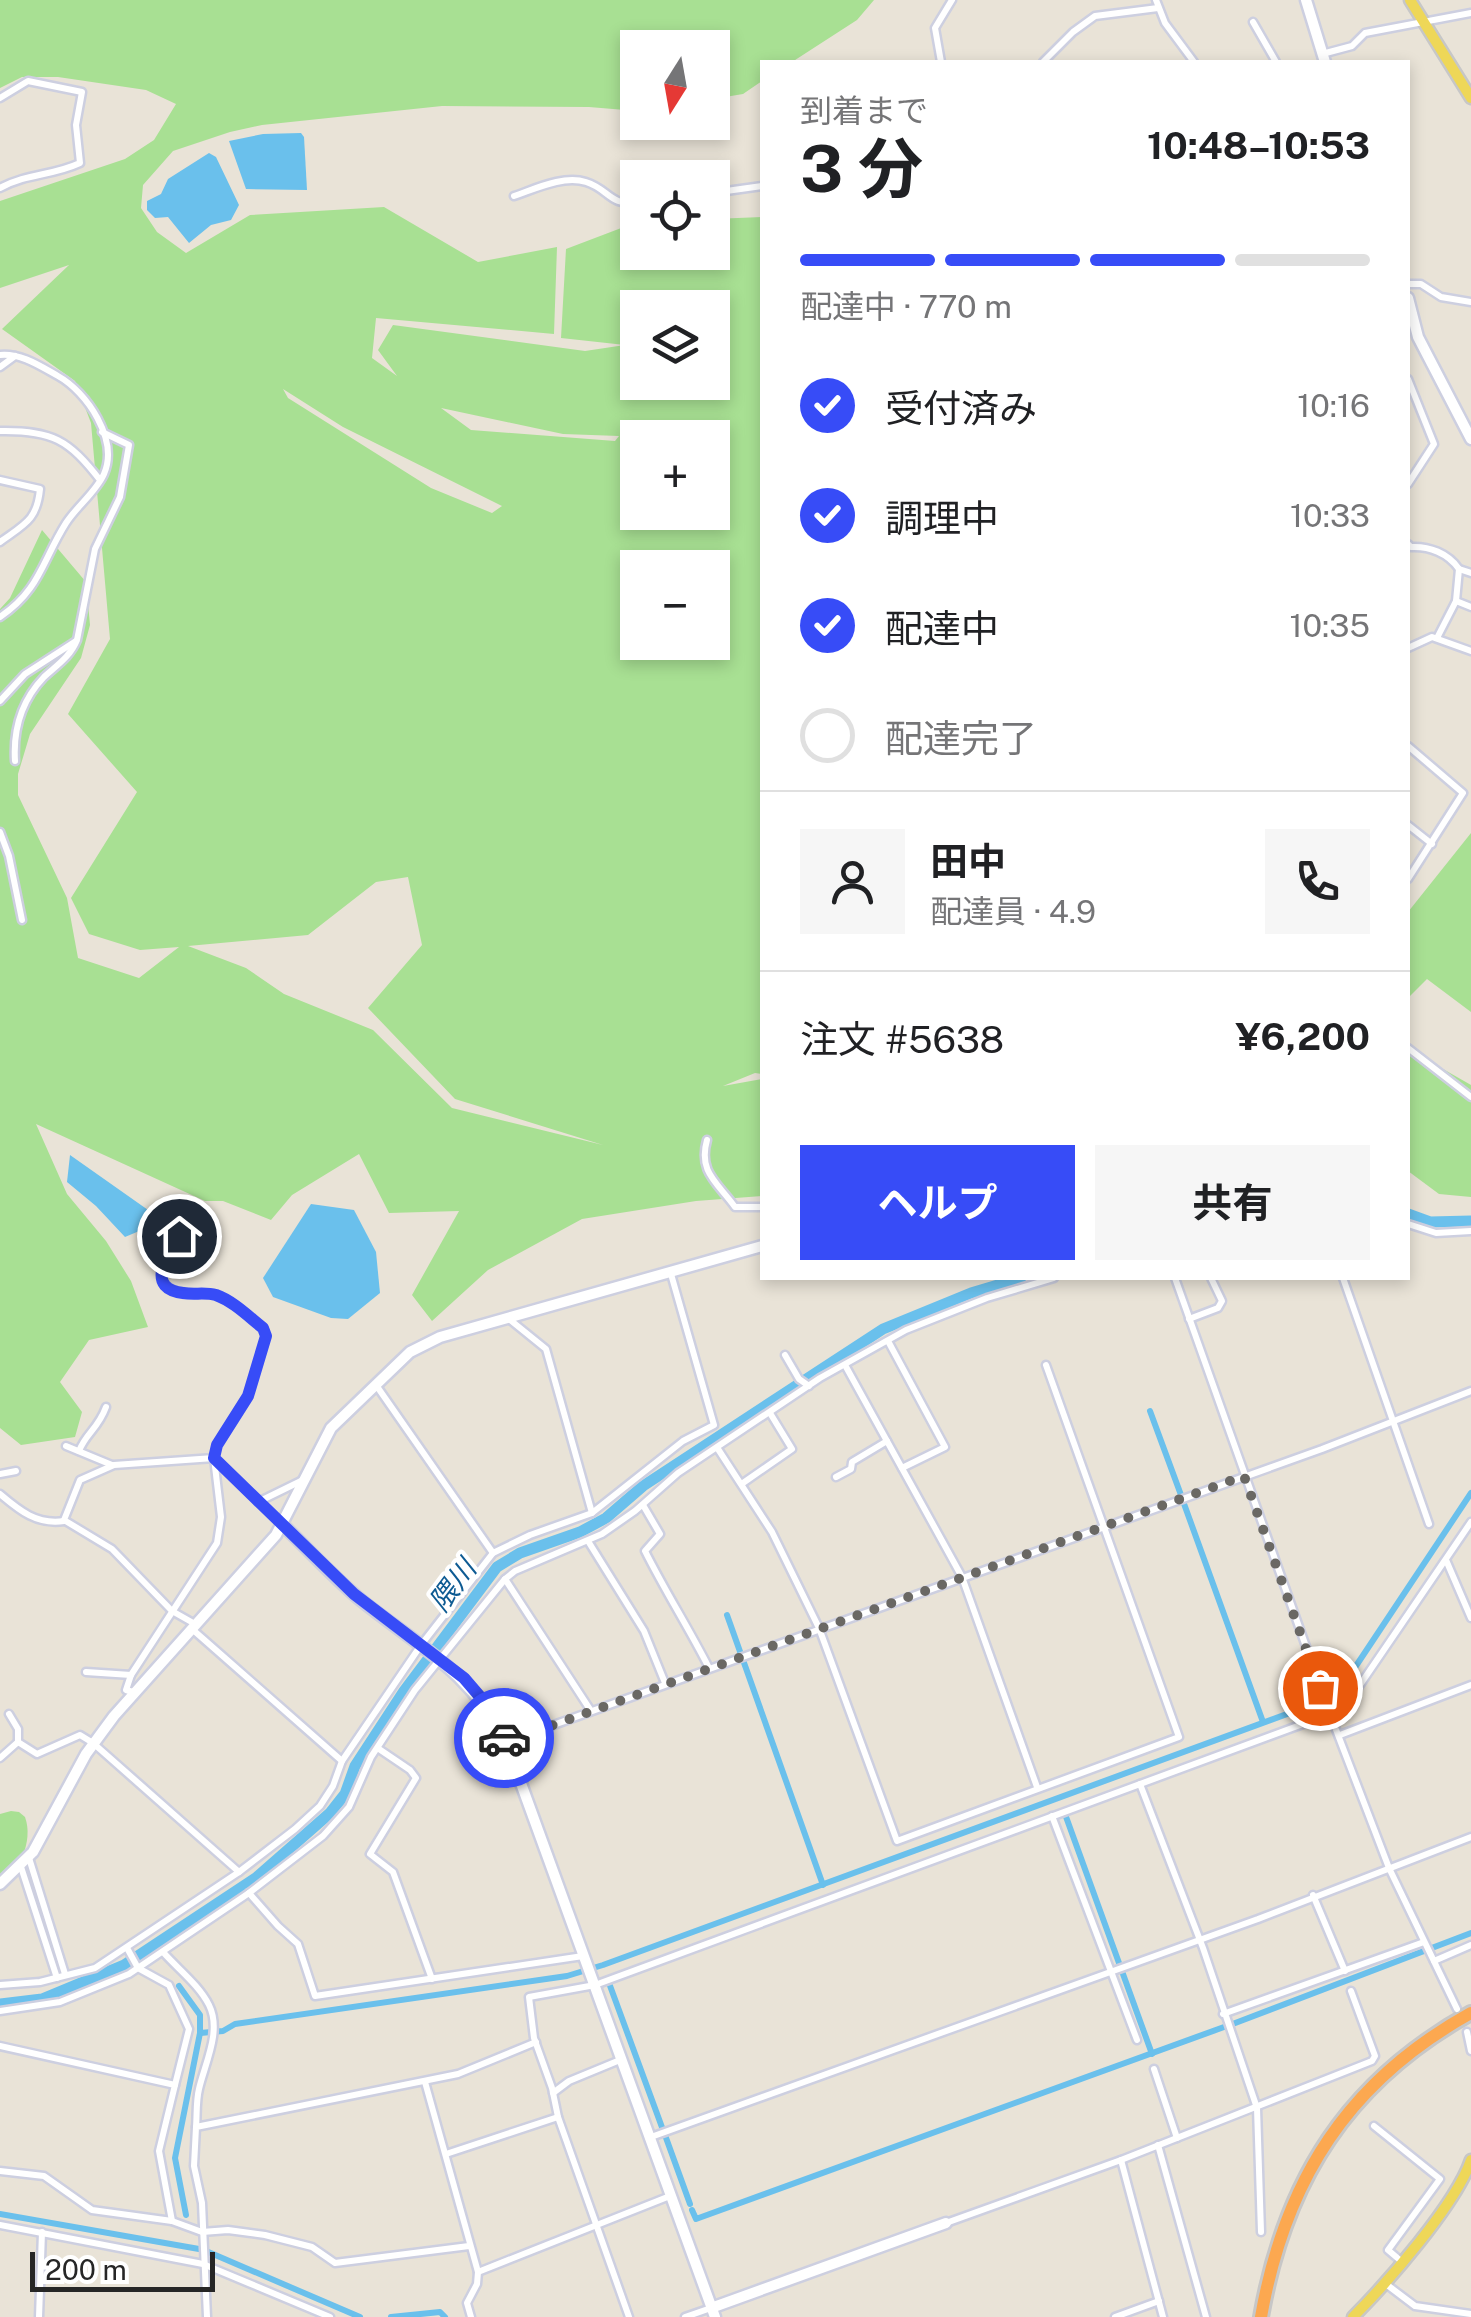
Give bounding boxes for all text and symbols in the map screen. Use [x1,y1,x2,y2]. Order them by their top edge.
north arrow [620,30,730,140]
map controls [620,30,730,660]
text: 到着まで [800,92,928,129]
text: 10:48–10:53 [1147,123,1370,168]
text: 3 分 [800,130,923,207]
button: locate [620,160,730,270]
text: 配達中 · 770 m [800,288,1012,325]
button: layers [620,290,730,400]
icon: check [800,378,855,433]
text: 受付済み [885,386,1037,431]
text: 10:16 [1297,387,1370,424]
button: + [620,420,730,530]
icon: check [800,488,855,543]
text: 調理中 [885,496,999,541]
text: 10:33 [1290,497,1370,534]
button: − [620,550,730,660]
icon: check [800,598,855,653]
text: 配達中 [885,606,999,651]
text: 10:35 [1290,607,1370,644]
text: 配達完了 [885,716,1037,761]
button: person [800,829,905,934]
button: phone [1265,829,1370,934]
text: 田中 [930,839,1006,884]
text: 配達員 · 4.9 [930,893,1096,930]
text: ¥6,200 [1236,1014,1370,1059]
text: 注文 #5638 [800,1017,1004,1062]
button: ヘルプ [800,1145,1075,1260]
button: 共有 [1095,1145,1370,1260]
pin [137,1194,222,1279]
icon: home [152,1209,207,1264]
water label: 隈川 [422,1550,484,1617]
pin [1278,1646,1363,1731]
icon: bag [1293,1661,1348,1716]
courier [454,1688,554,1788]
icon: car [477,1711,532,1766]
scale bar [30,2247,215,2292]
text: 200 m [45,2253,127,2286]

